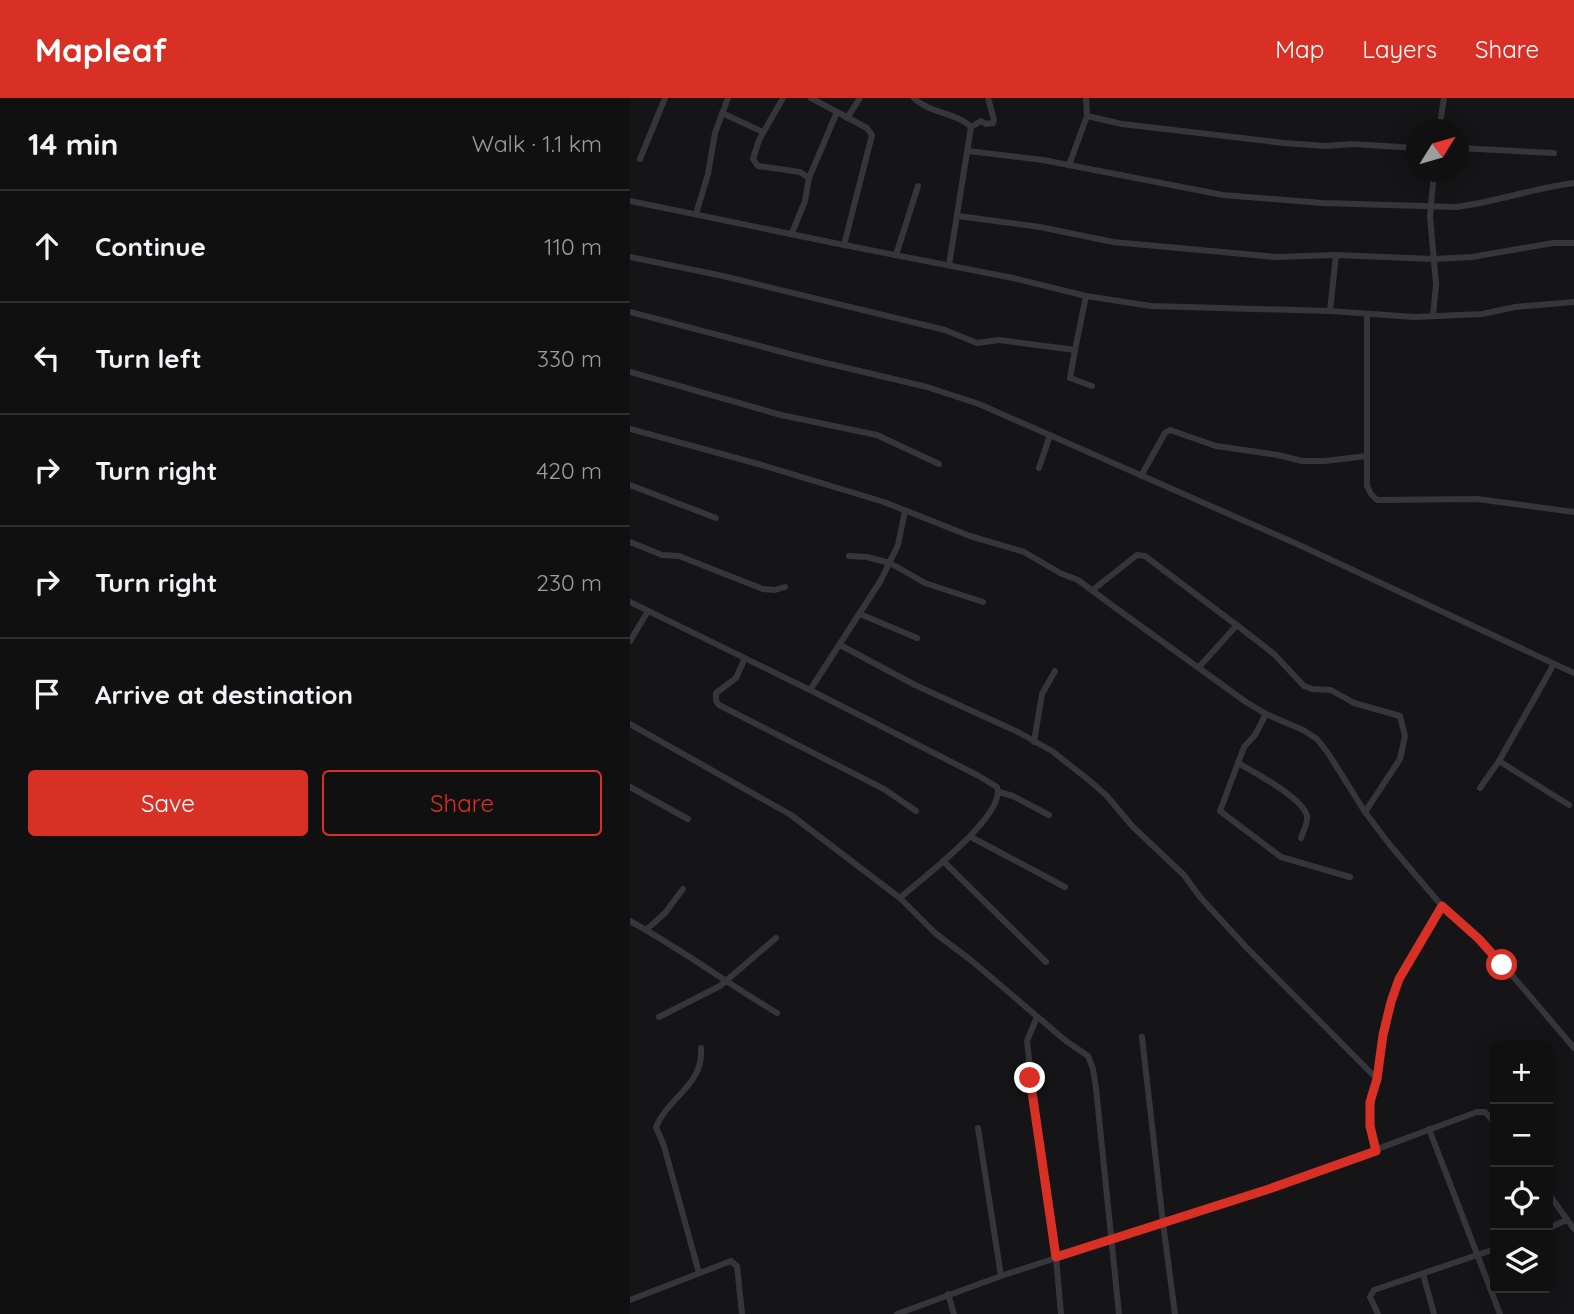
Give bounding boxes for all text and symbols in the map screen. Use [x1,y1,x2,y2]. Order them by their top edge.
text: Mapleaf [35,29,167,70]
text: Map [1275,34,1324,64]
text: Layers [1362,34,1437,64]
text: Share [1475,34,1539,64]
north arrow [1406,119,1469,182]
text: 14 min [28,125,118,163]
text: Walk · 1.1 km [472,129,602,158]
icon: ahead [28,227,66,265]
text: Continue [95,230,206,263]
text: 110 m [544,232,602,261]
icon: left [28,339,66,377]
text: Turn left [95,342,202,375]
text: 330 m [537,344,602,373]
icon: right [28,451,66,489]
text: Turn right [95,454,217,487]
text: 420 m [536,456,602,485]
icon: right [28,563,66,601]
text: Turn right [95,566,217,599]
text: 230 m [536,568,602,597]
icon: arrive [28,675,66,713]
text: Arrive at destination [95,678,353,711]
button: Save [28,770,308,836]
button: Share [322,770,602,836]
route start [1486,949,1517,980]
map controls [1490,1041,1553,1293]
button: + [1490,1041,1553,1104]
route end [1014,1062,1045,1093]
button: − [1490,1104,1553,1167]
button: locate [1490,1167,1553,1230]
button: layers [1490,1230,1553,1293]

